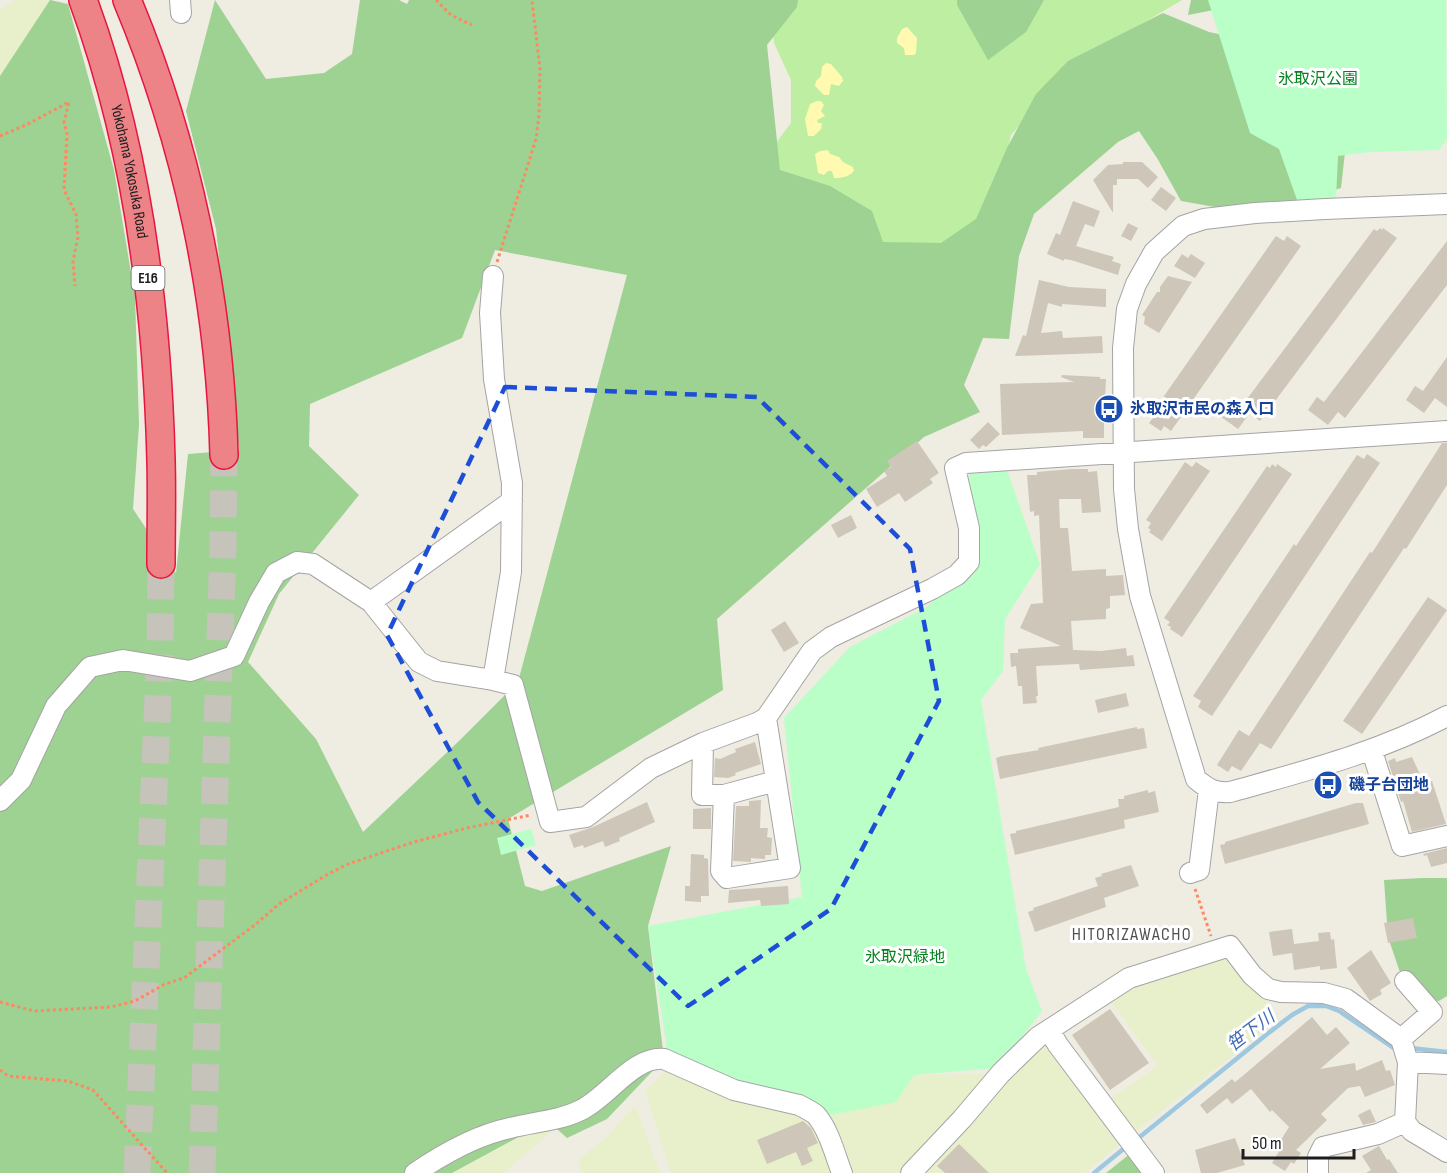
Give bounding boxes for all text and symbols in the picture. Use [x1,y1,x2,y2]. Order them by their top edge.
park label: 氷取沢公園 [1278,70,1358,89]
street label: Yokohama Yokosuka Road [107,103,152,240]
road number: E16 [132,266,164,290]
bus stop icon: 氷取沢市民の森入口 [1093,393,1125,425]
place label: 氷取沢市民の森入口 [1130,400,1274,419]
bus stop icon: 磯子台団地 [1312,769,1344,801]
place label: 磯子台団地 [1349,776,1429,795]
district label: HITORIZAWACHO [1072,924,1192,945]
park label: 氷取沢緑地 [865,948,945,967]
water label: 笹下川 [1223,1005,1280,1056]
scale bar [1243,1122,1354,1160]
text: 50 m [1252,1133,1282,1154]

